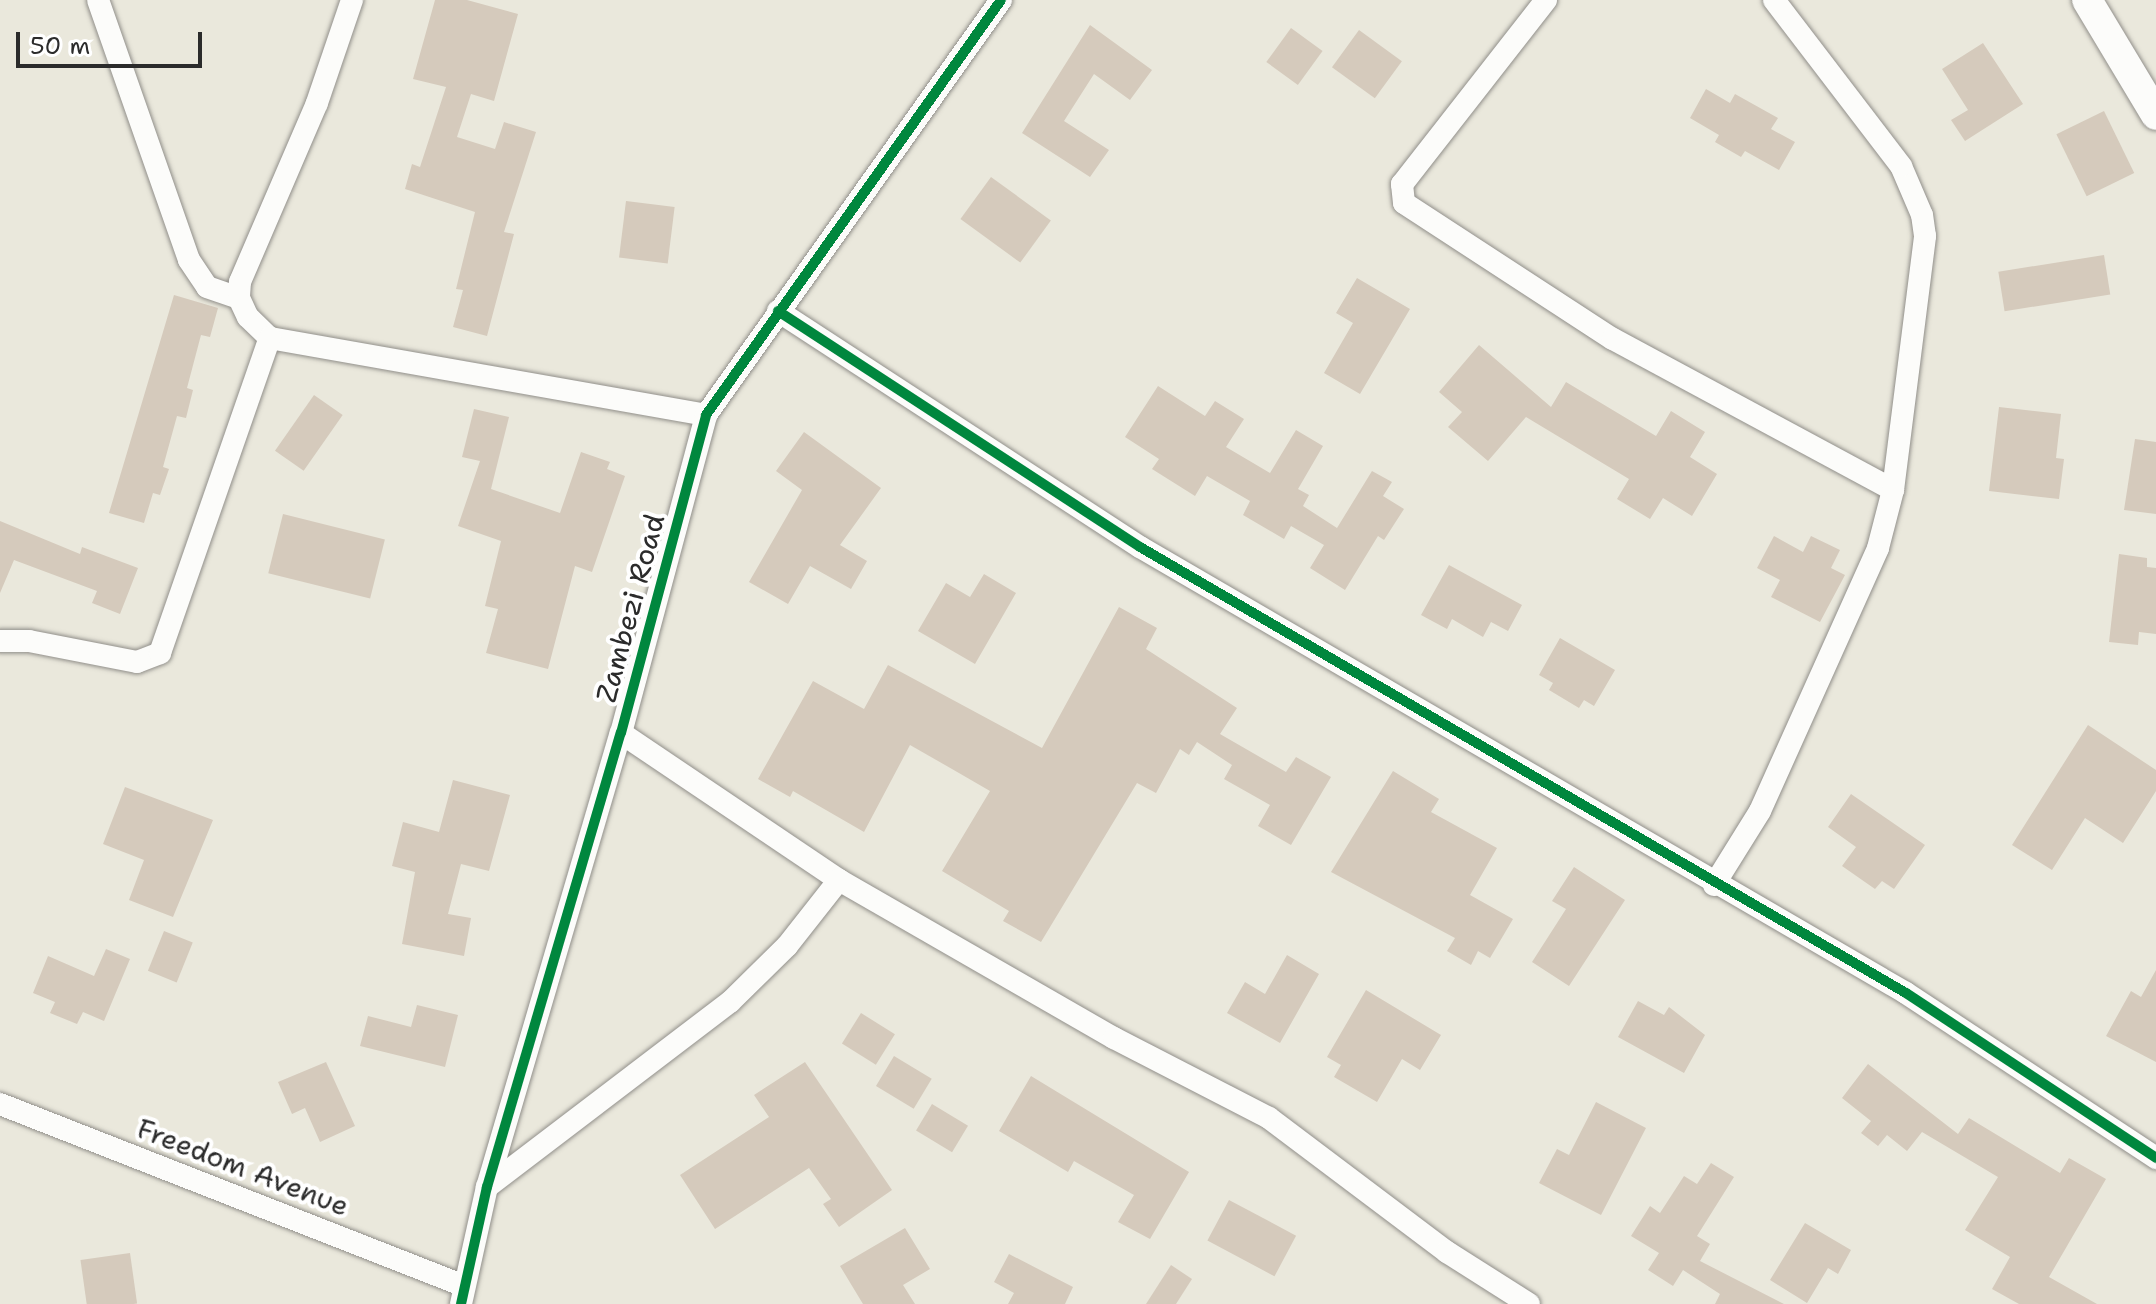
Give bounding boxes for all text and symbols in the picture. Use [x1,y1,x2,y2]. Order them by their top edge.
scale bar [20,16,206,66]
text: 50 m [30,30,90,62]
street label: Zambezi Road [589,510,671,706]
street label: Freedom Avenue [132,1111,354,1223]

